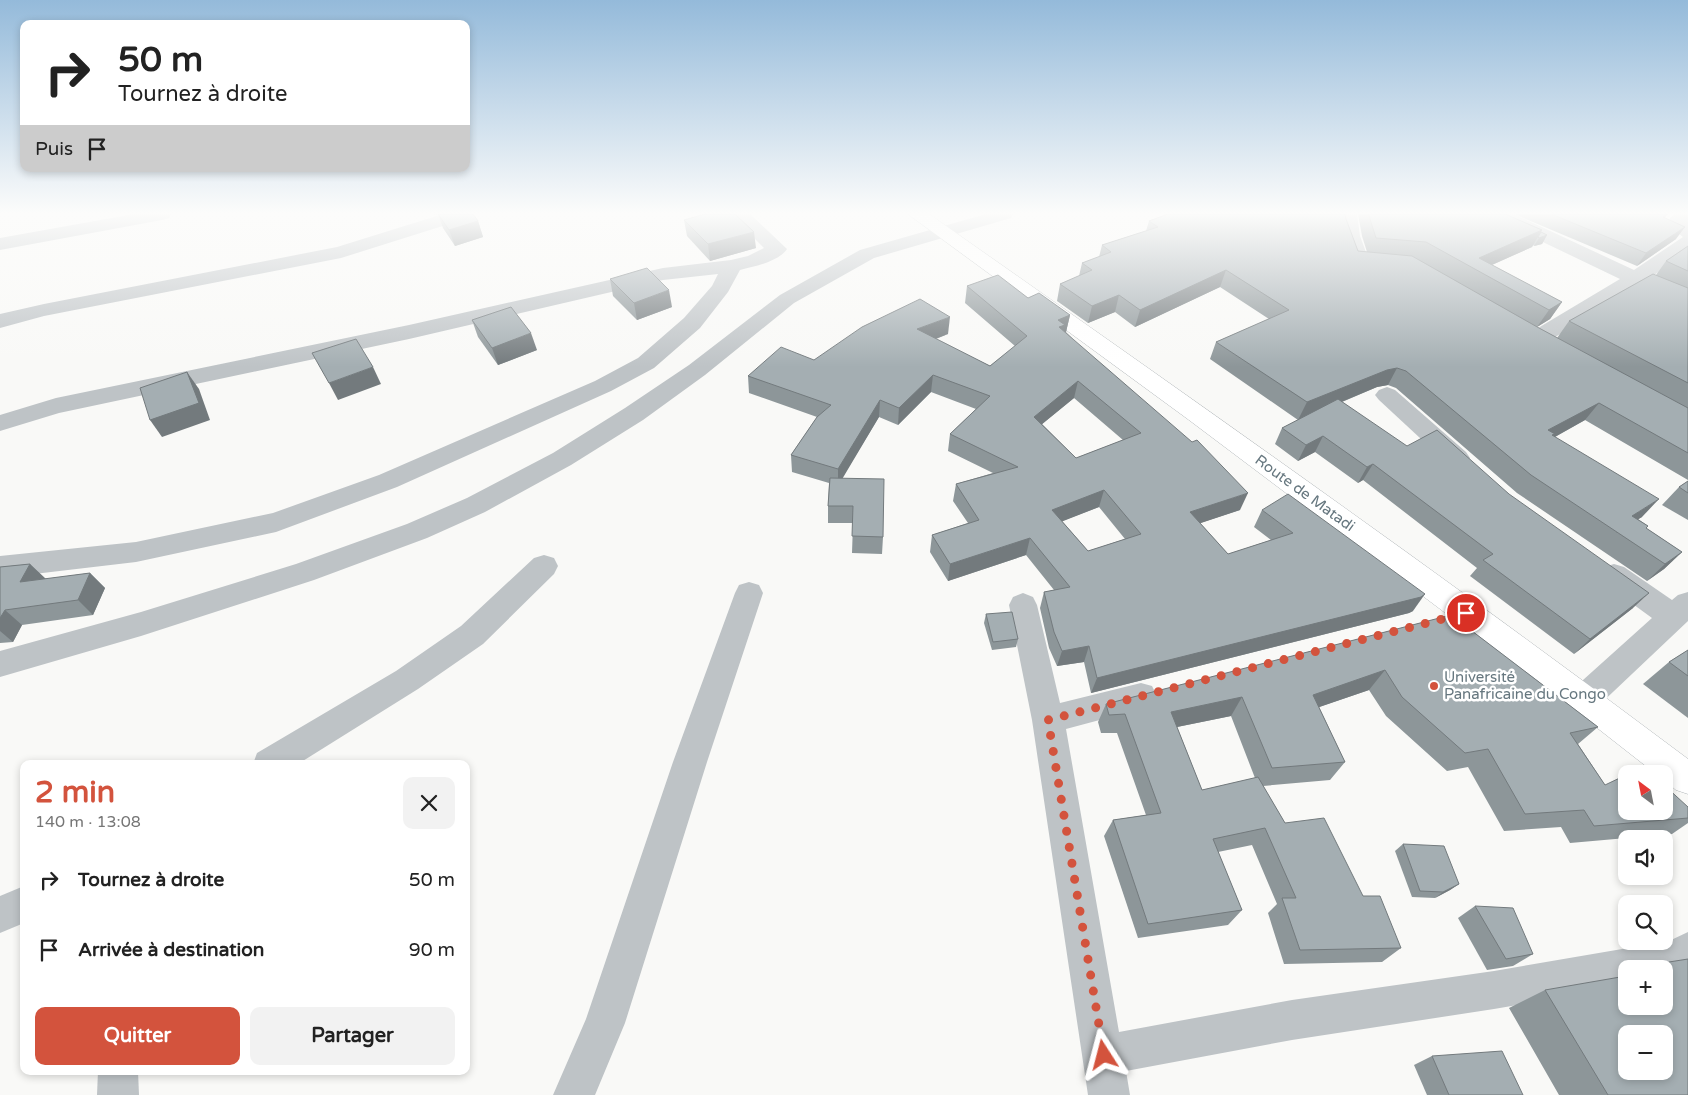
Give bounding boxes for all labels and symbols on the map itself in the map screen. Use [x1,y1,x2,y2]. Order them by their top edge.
street label: Route de Matadi [1252,451,1358,535]
pin [1445,592,1487,634]
place label: Université Panafricaine du Congo [1444,668,1606,703]
marker: Université Panafricaine du Congo [1428,680,1440,692]
north arrow [1618,765,1672,820]
position arrow [1077,1028,1129,1080]

